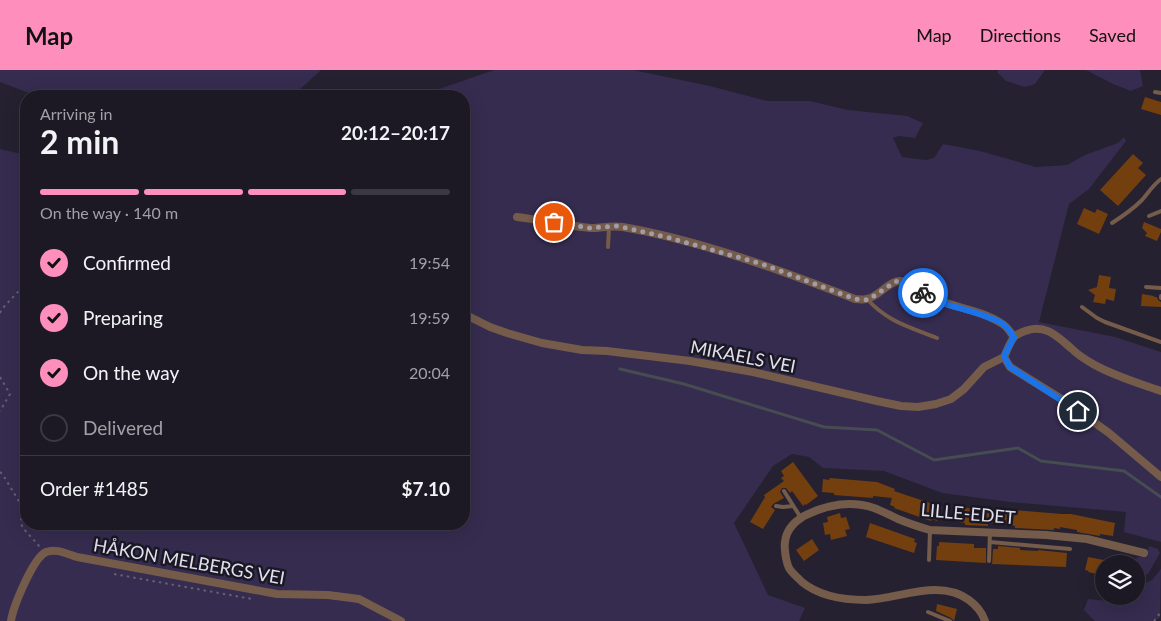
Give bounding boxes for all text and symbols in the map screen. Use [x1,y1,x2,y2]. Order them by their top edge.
text: Map [25,21,73,50]
text: Map [916,24,952,46]
text: Directions [980,24,1061,46]
text: Saved [1089,24,1136,46]
text: Arriving in [40,104,113,123]
text: 20:12–20:17 [341,121,450,144]
text: 2 min [40,122,119,161]
pin [533,201,575,243]
text: On the way · 140 m [40,203,178,222]
icon: bag [540,208,568,236]
icon: check [40,249,68,277]
text: Confirmed [83,251,171,274]
text: 19:54 [409,253,450,272]
courier [898,268,948,318]
icon: bike [909,279,937,307]
icon: check [40,304,68,332]
text: Preparing [83,306,163,329]
text: 19:59 [409,308,450,327]
street label: MIKAELS VEI [689,335,798,377]
icon: check [40,359,68,387]
text: On the way [83,361,179,384]
text: 20:04 [409,363,450,382]
pin [1057,390,1099,432]
icon: home [1064,397,1092,425]
text: Delivered [83,416,163,439]
text: Order #1485 [40,477,149,500]
text: $7.10 [401,477,450,500]
street label: LILLE-EDET [920,498,1017,528]
street label: HÅKON MELBERGS VEI [92,533,287,589]
map controls [1095,555,1145,605]
button: layers [1095,555,1145,605]

